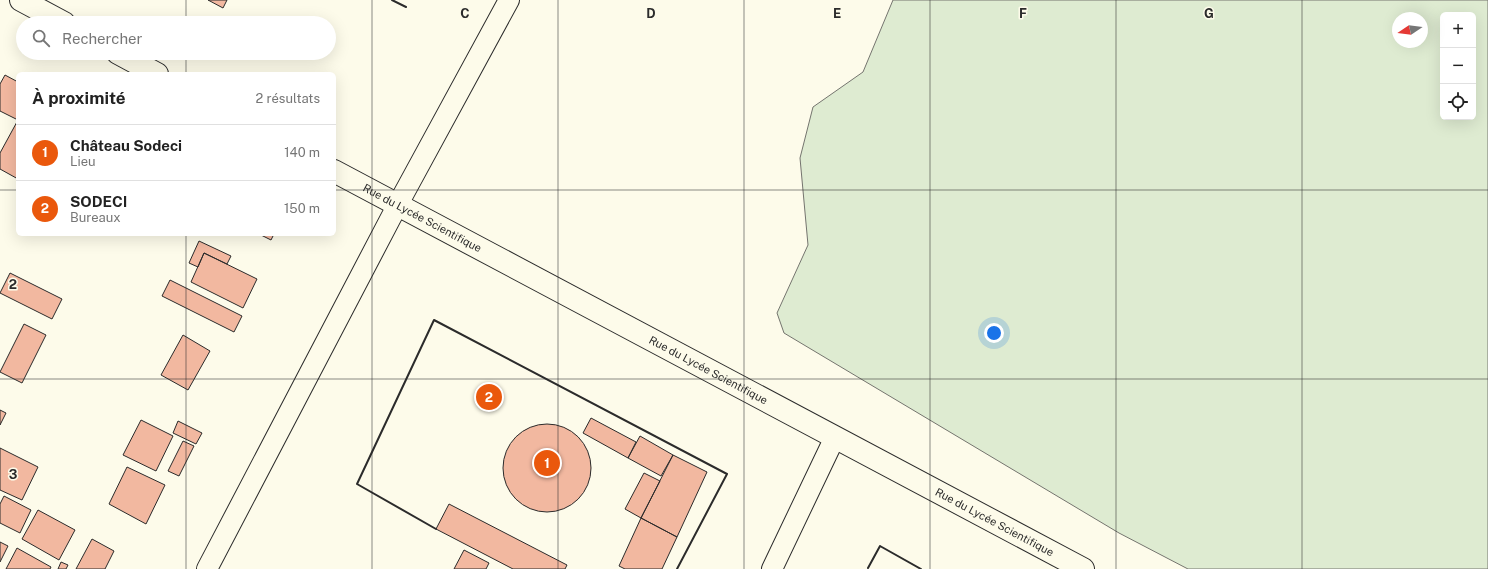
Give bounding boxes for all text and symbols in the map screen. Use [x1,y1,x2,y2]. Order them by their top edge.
text: C [460,6,470,21]
text: D [646,6,656,21]
text: E [833,6,841,21]
text: F [1019,6,1027,21]
text: G [1204,6,1214,21]
north arrow [1392,12,1428,48]
map controls [1440,12,1476,120]
button: + [1440,12,1476,48]
search box [16,16,336,60]
icon: search [30,27,52,49]
text: Rechercher [62,30,142,47]
button: − [1440,48,1476,84]
button: locate [1440,84,1476,120]
text: À proximité [32,88,126,108]
text: 2 résultats [256,91,320,106]
text: Château Sodeci [70,137,182,154]
text: 1 [42,145,48,160]
text: 140 m [284,145,320,160]
text: Lieu [70,154,96,169]
street label: Rue du Lycée Scientifique [361,182,484,254]
text: SODECI [70,193,127,210]
text: 2 [41,201,49,216]
text: 150 m [284,201,320,216]
text: Bureaux [70,210,121,225]
text: 2 [9,277,17,292]
your location [984,323,1004,343]
street label: Rue du Lycée Scientifique [647,334,770,406]
pin: 2 [476,382,502,412]
pin: 1 [534,448,560,478]
text: 3 [9,467,18,482]
street label: Rue du Lycée Scientifique [933,486,1056,558]

